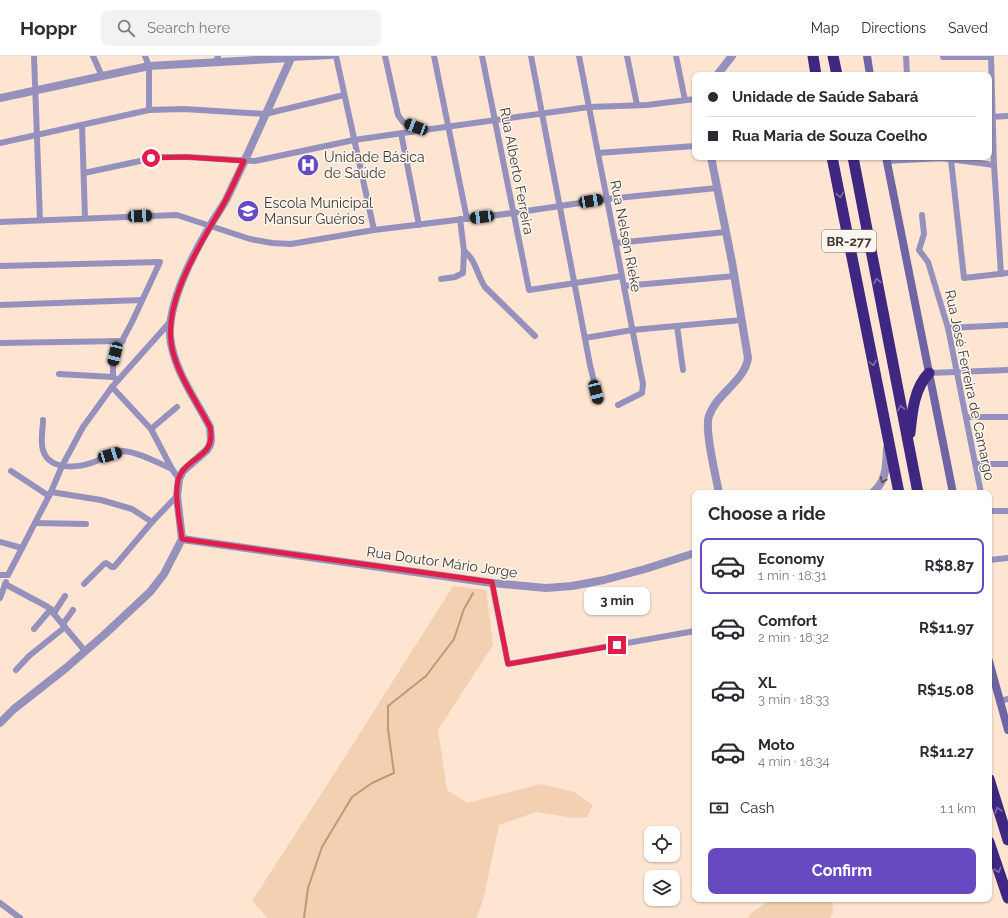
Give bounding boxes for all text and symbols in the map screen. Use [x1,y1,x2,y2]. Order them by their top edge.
search box [101,10,381,46]
text: Hoppr [20,17,77,39]
icon: search [115,17,137,39]
text: Search here [147,19,230,37]
text: Map [811,20,839,36]
text: Directions [861,20,926,36]
text: Saved [948,20,988,36]
text: Unidade de Saúde Sabará [732,88,918,106]
street label: Rua Alberto Ferreira [497,106,537,236]
car [403,117,429,137]
text: Rua Maria de Souza Coelho [732,127,927,145]
route start [142,149,160,167]
place label: Unidade Básica de Saúde [324,149,425,181]
hospital icon: Unidade Básica de Saúde [295,152,321,178]
street label: Rua Nelson Rieke [607,179,645,293]
one-way arrow [835,192,844,198]
car [578,193,604,209]
place label: Escola Municipal Mansur Guérios [264,195,373,227]
school or university icon: Escola Municipal Mansur Guérios [235,198,261,224]
car [128,209,152,223]
car [469,210,495,224]
road number: BR-277 [822,230,876,252]
one-way arrow [873,278,881,284]
street label: Rua José Ferreira de Camargo [942,288,998,482]
car [106,341,124,367]
one-way arrow [868,359,877,366]
car [587,379,605,405]
one-way arrow [898,404,906,411]
car [97,446,123,464]
one-way arrow [879,476,887,483]
text: Choose a ride [708,503,826,524]
street label: Rua Doutor Mário Jorge [366,543,518,581]
icon: car [710,548,746,584]
text: Economy [758,550,825,568]
text: R$8.87 [925,557,974,575]
text: 1 min · 18:31 [758,568,827,583]
callout: 3 min [584,587,650,615]
text: 3 min [600,593,634,608]
icon: car [710,610,746,646]
text: Comfort [758,612,817,630]
text: R$11.97 [919,619,974,637]
text: 2 min · 18:32 [758,630,829,645]
route end [608,636,626,654]
icon: car [710,672,746,708]
text: XL [758,674,776,692]
text: R$15.08 [917,681,974,699]
text: 3 min · 18:33 [758,692,829,707]
icon: car [710,734,746,770]
text: Moto [758,736,795,754]
text: R$11.27 [919,743,974,761]
text: 4 min · 18:34 [758,754,830,769]
icon: cash [708,797,730,819]
text: Cash [740,799,774,817]
text: 1.1 km [940,801,976,816]
one-way arrow [994,806,1003,813]
map controls [644,826,680,906]
button: locate [644,826,680,862]
button: Confirm [708,848,976,894]
one-way arrow [994,867,1002,874]
button: layers [644,870,680,906]

